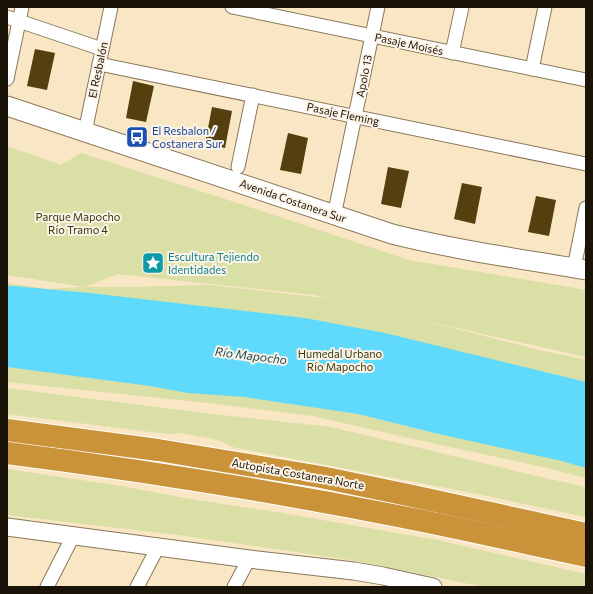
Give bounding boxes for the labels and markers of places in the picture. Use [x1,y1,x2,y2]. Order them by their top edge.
bus stop icon: El Resbalon / Costanera Sur [124,124,150,150]
place label: El Resbalon / Costanera Sur [152,124,223,150]
place icon: Escultura Tejiendo Identidades [140,250,166,276]
place label: Escultura Tejiendo Identidades [168,250,260,276]

